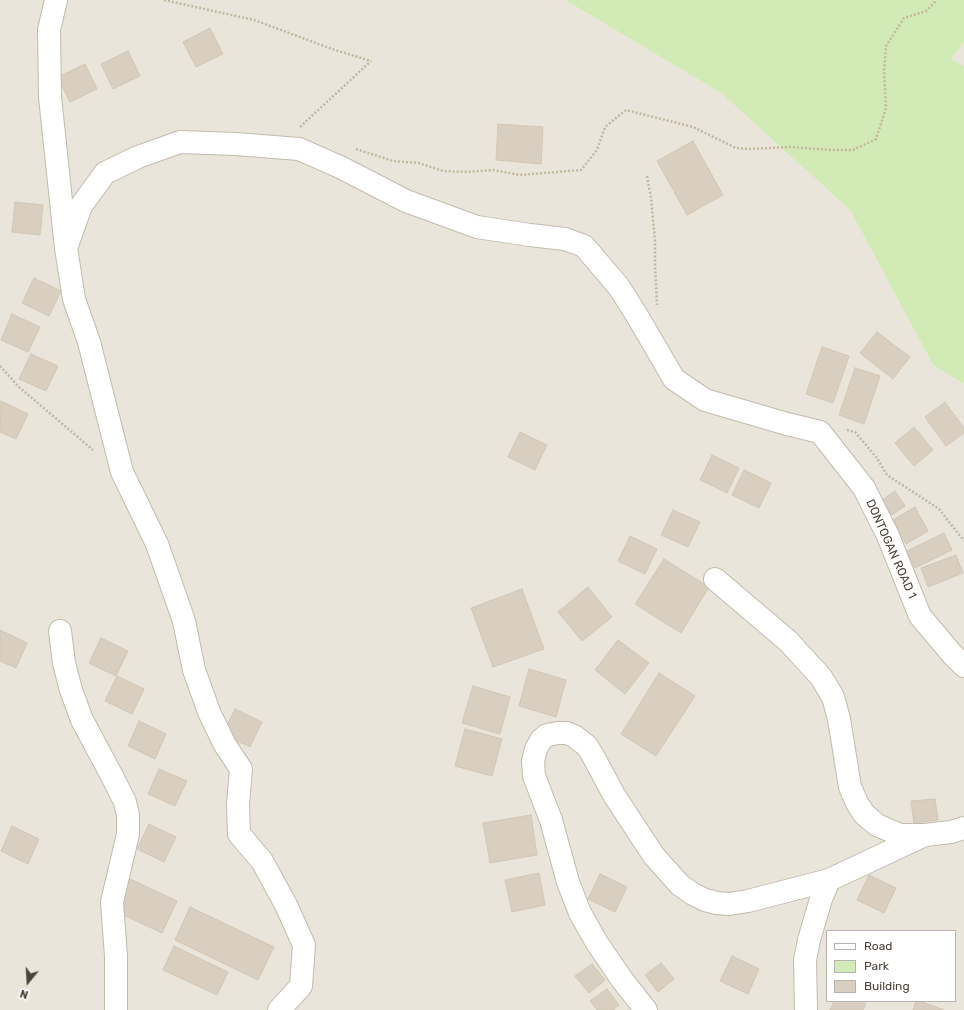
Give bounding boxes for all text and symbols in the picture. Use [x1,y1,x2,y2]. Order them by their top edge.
street label: DONTOGAN ROAD 1 [863,497,919,601]
legend [826,930,956,1002]
text: Road [864,939,892,953]
text: Park [864,959,889,973]
north arrow [8,962,48,1002]
text: Building [864,979,910,993]
text: N [18,986,30,1001]

